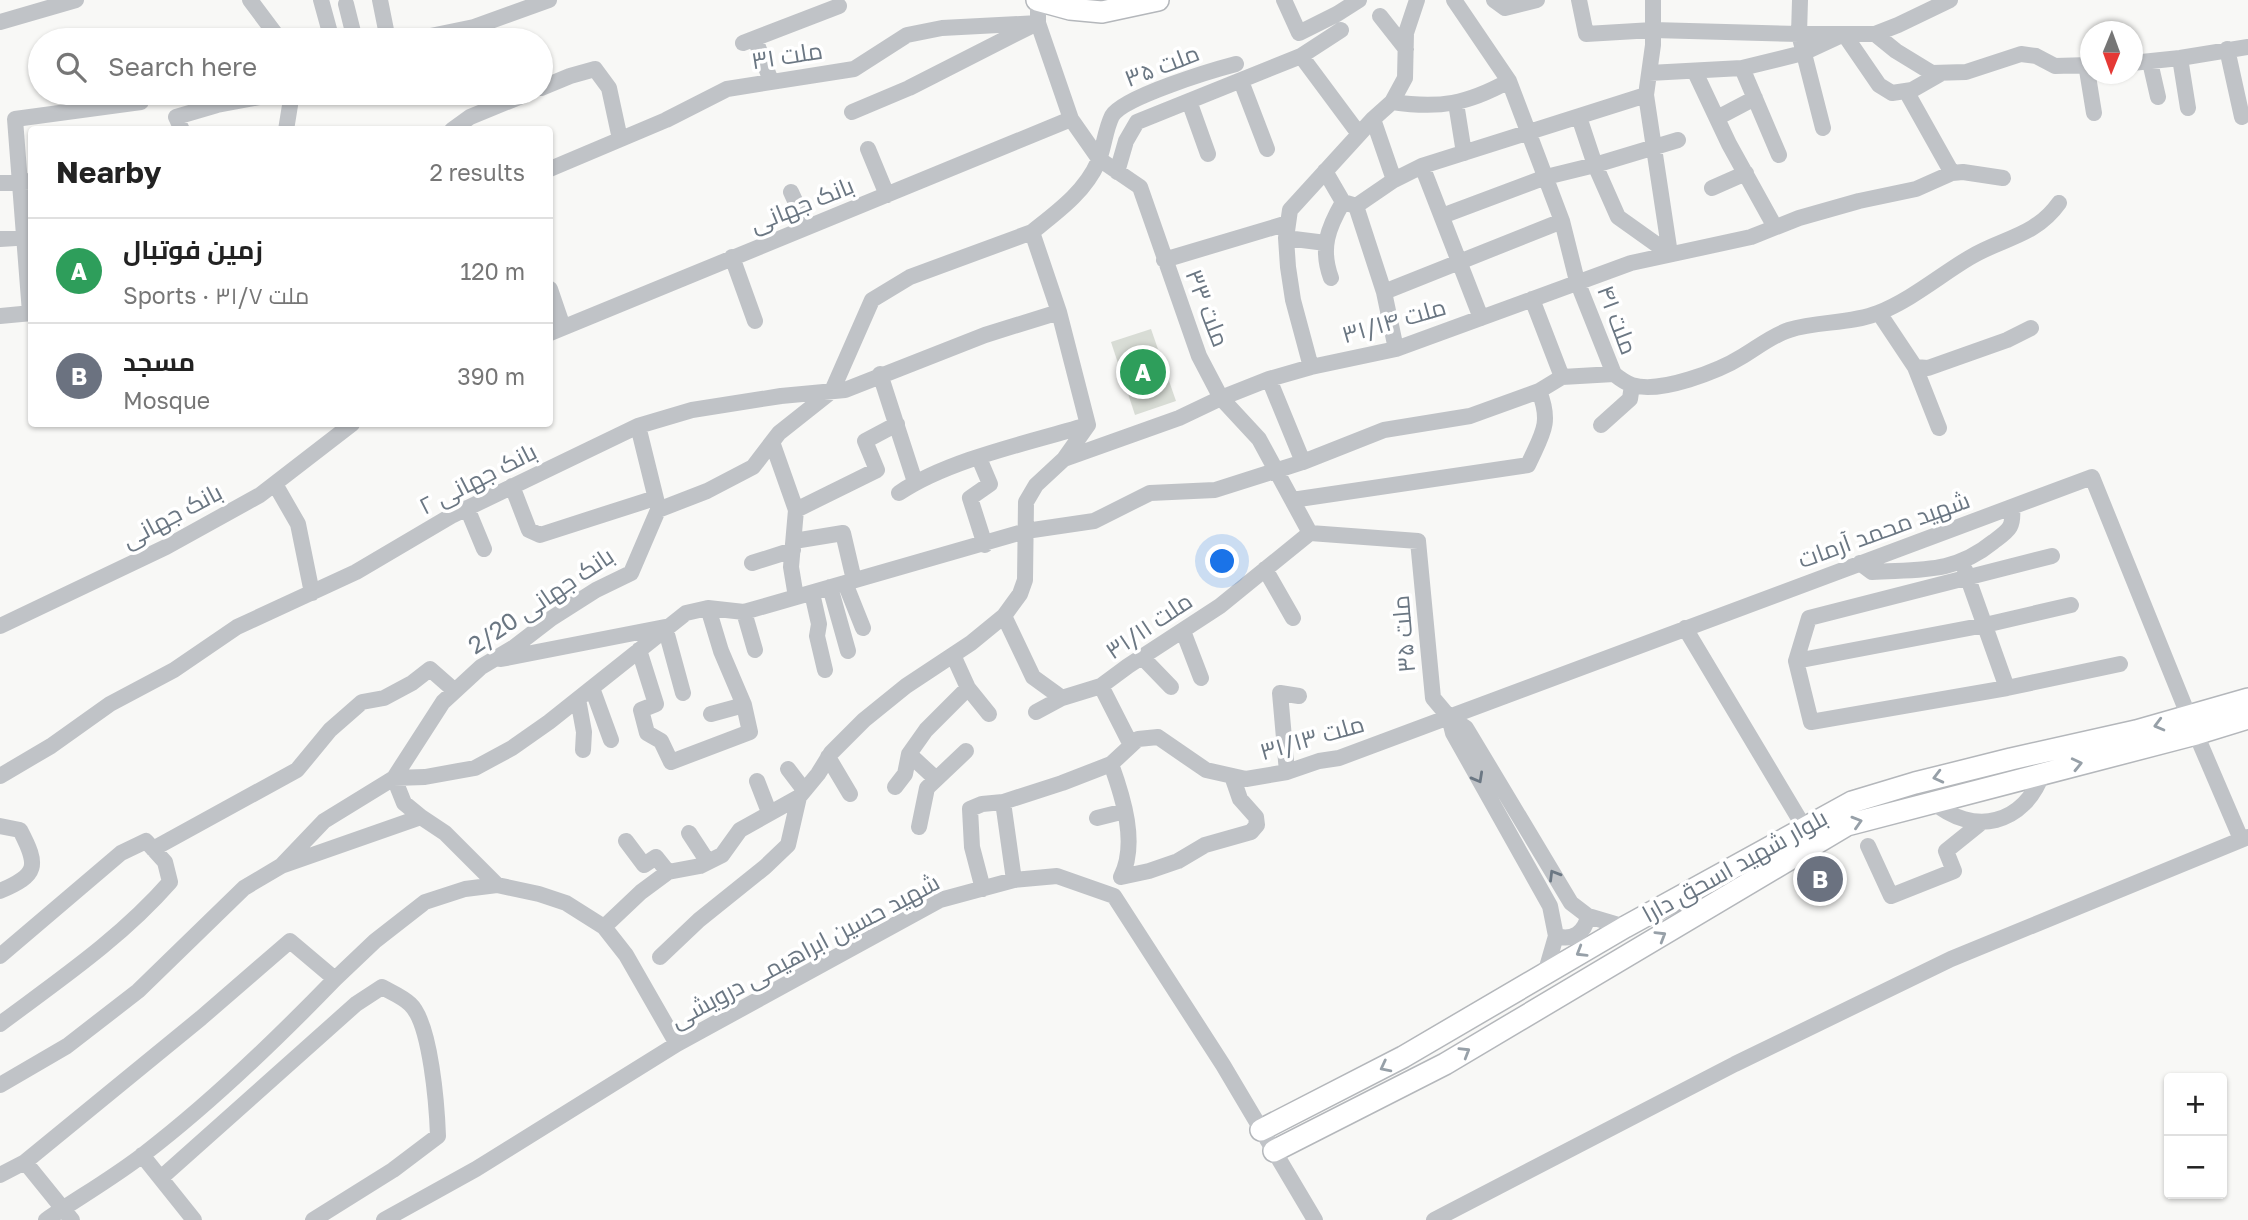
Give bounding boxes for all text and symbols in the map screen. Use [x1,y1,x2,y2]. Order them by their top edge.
north arrow [2080,21,2143,84]
search box [28,28,553,105]
street label: ملت ۳۱ [749,35,825,74]
street label: ملت ۳۵ [1120,37,1203,92]
icon: search [52,48,90,86]
text: Search here [108,51,257,82]
text: Nearby [56,154,161,190]
text: 2 results [429,158,525,186]
street label: بانک جهانی [745,170,858,238]
text: زمین فوتبال [123,234,263,265]
text: A [71,257,87,285]
text: 120 m [460,257,525,285]
street label: ملت ۳۳ [1180,265,1236,350]
text: Sports · ملت ۳۱/۷ [123,281,309,309]
street label: ملت ۴۱ [1592,281,1645,358]
street label: ملت ۳۱/۱۴ [1338,291,1449,348]
text: مسجد [123,346,195,377]
pin: A [1120,346,1166,398]
text: B [71,362,87,390]
text: 390 m [457,362,525,390]
text: Mosque [123,386,210,414]
street label: بانک جهانی ۲ [414,436,541,521]
street label: بانک جهانی [116,476,227,554]
street label: شهید محمد آرمات [1794,484,1974,574]
street label: بانک جهانی 2/20 [462,540,619,660]
your location [1205,544,1239,578]
street label: ملت ۳۱/۱۱ [1099,585,1197,664]
street label: ملت ۳۵ [1385,594,1420,674]
street label: ملت ۳۱/۱۳ [1256,708,1367,765]
one-way arrow [2153,717,2165,731]
one-way arrow [2071,758,2083,772]
one-way arrow [1932,769,1944,783]
one-way arrow [1470,771,1483,784]
street label: بلوار شهید اسحق دارا [1637,802,1833,929]
one-way arrow [1850,816,1863,830]
pin: B [1797,853,1843,905]
street label: شهید حسین ابراهیمی درویشی [665,866,944,1034]
one-way arrow [1549,870,1562,883]
one-way arrow [1653,932,1666,945]
one-way arrow [1576,944,1589,957]
one-way arrow [1457,1047,1470,1060]
one-way arrow [1380,1058,1392,1072]
map controls [2164,1073,2227,1199]
button: + [2164,1073,2227,1136]
button: − [2164,1136,2227,1199]

